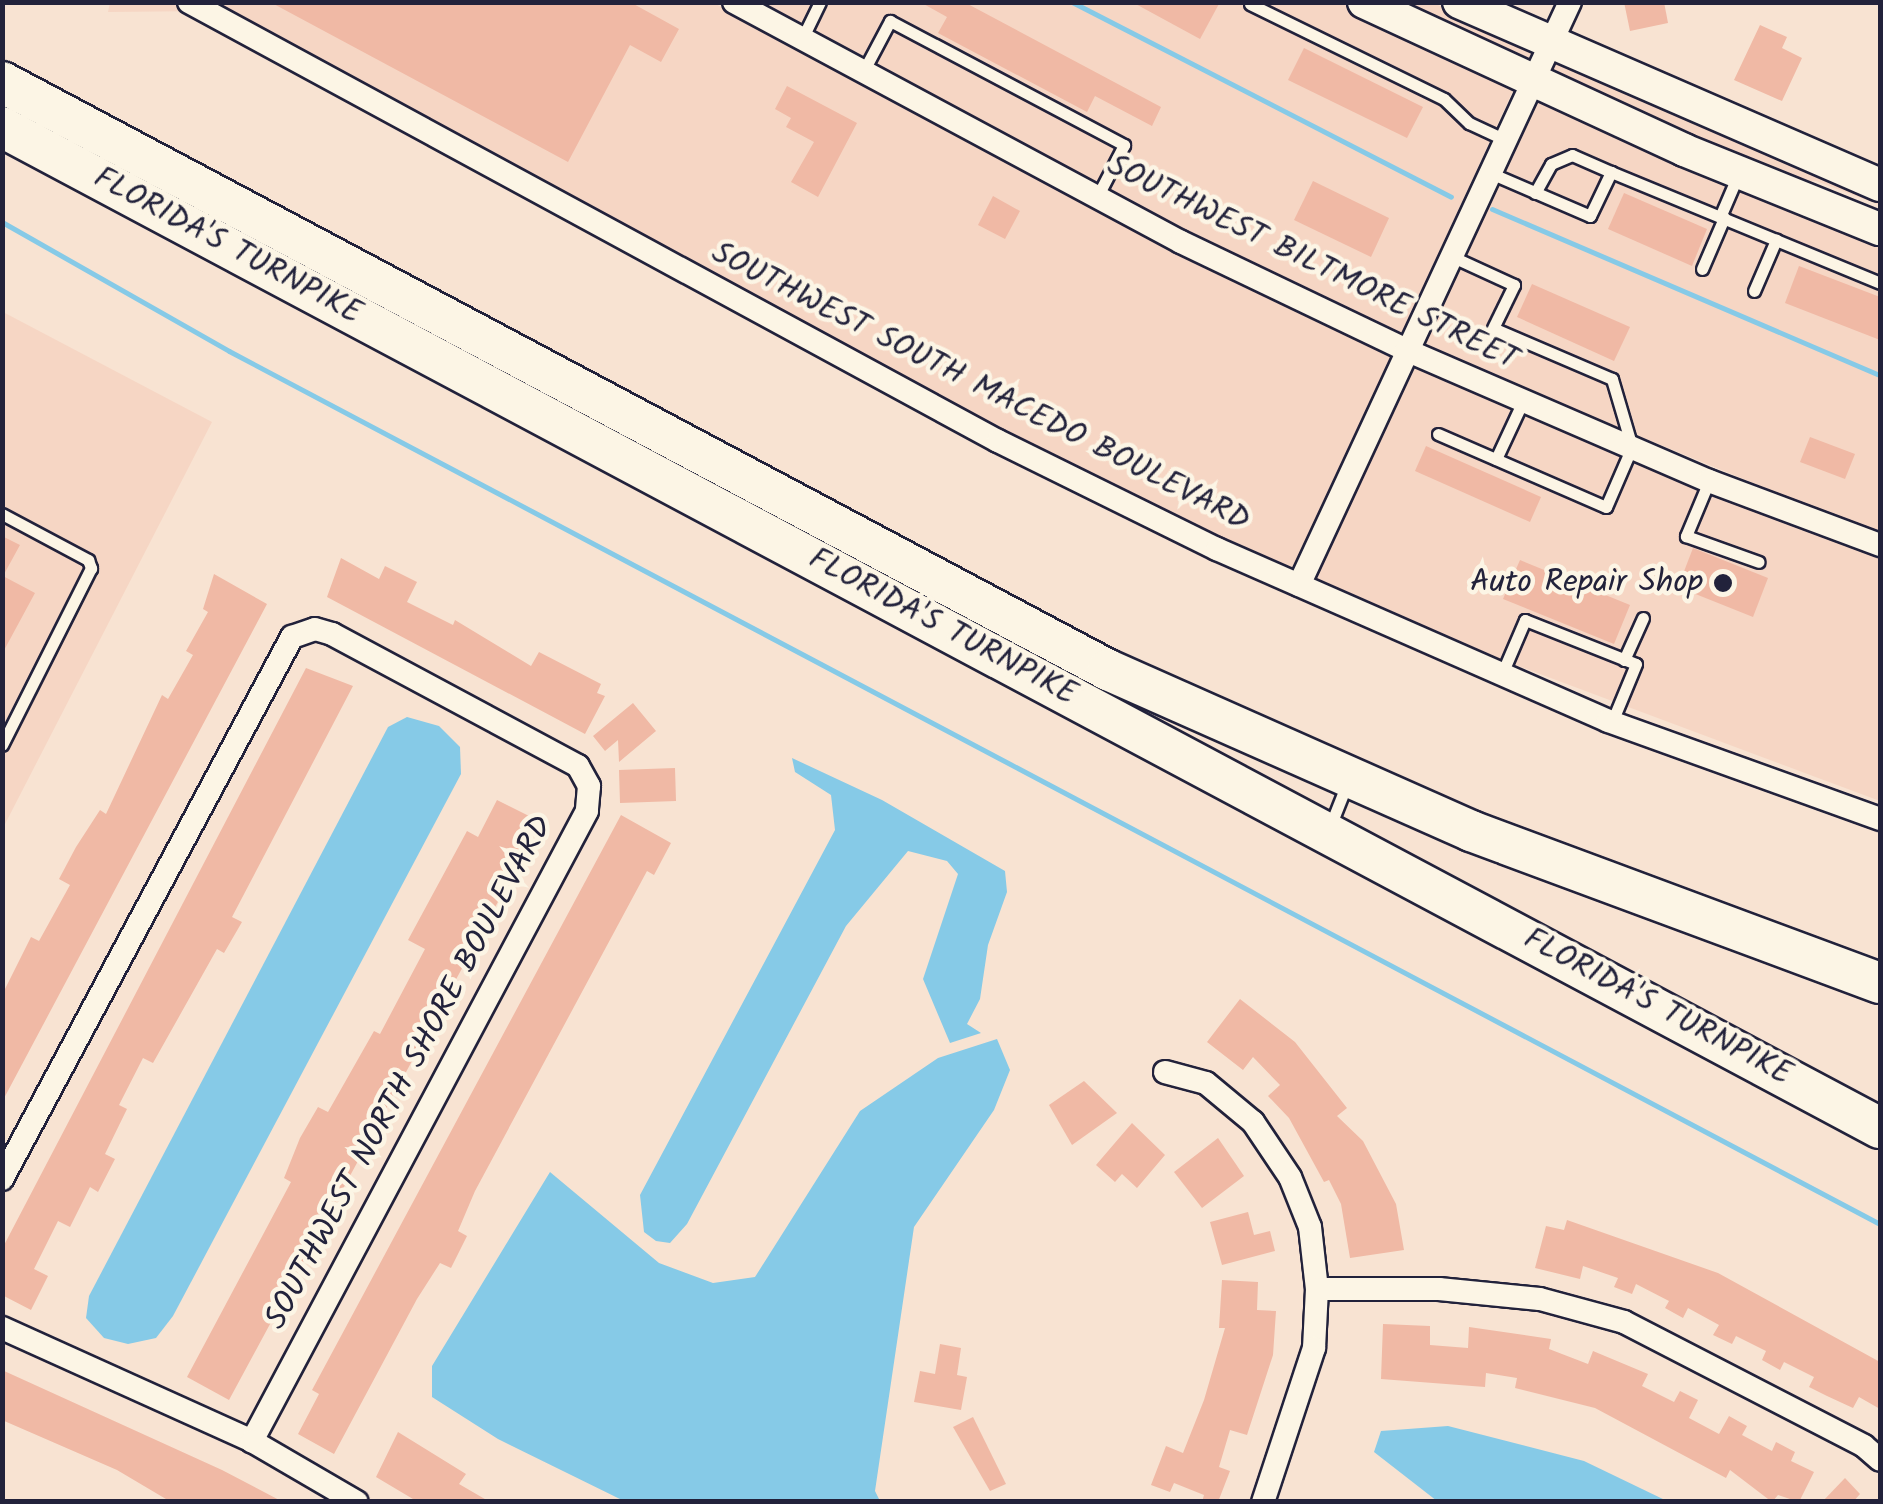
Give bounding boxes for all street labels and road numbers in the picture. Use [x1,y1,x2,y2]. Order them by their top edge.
street label: SOUTHWEST BILTMORE STREET [1100,148,1524,380]
street label: FLORIDA'S TURNPIKE [86,160,368,334]
street label: SOUTHWEST SOUTH MACEDO BOULEVARD [704,235,1256,541]
street label: FLORIDA'S TURNPIKE [801,541,1083,715]
street label: SOUTHWEST NORTH SHORE BOULEVARD [258,810,562,1336]
street label: FLORIDA'S TURNPIKE [1516,921,1798,1095]

